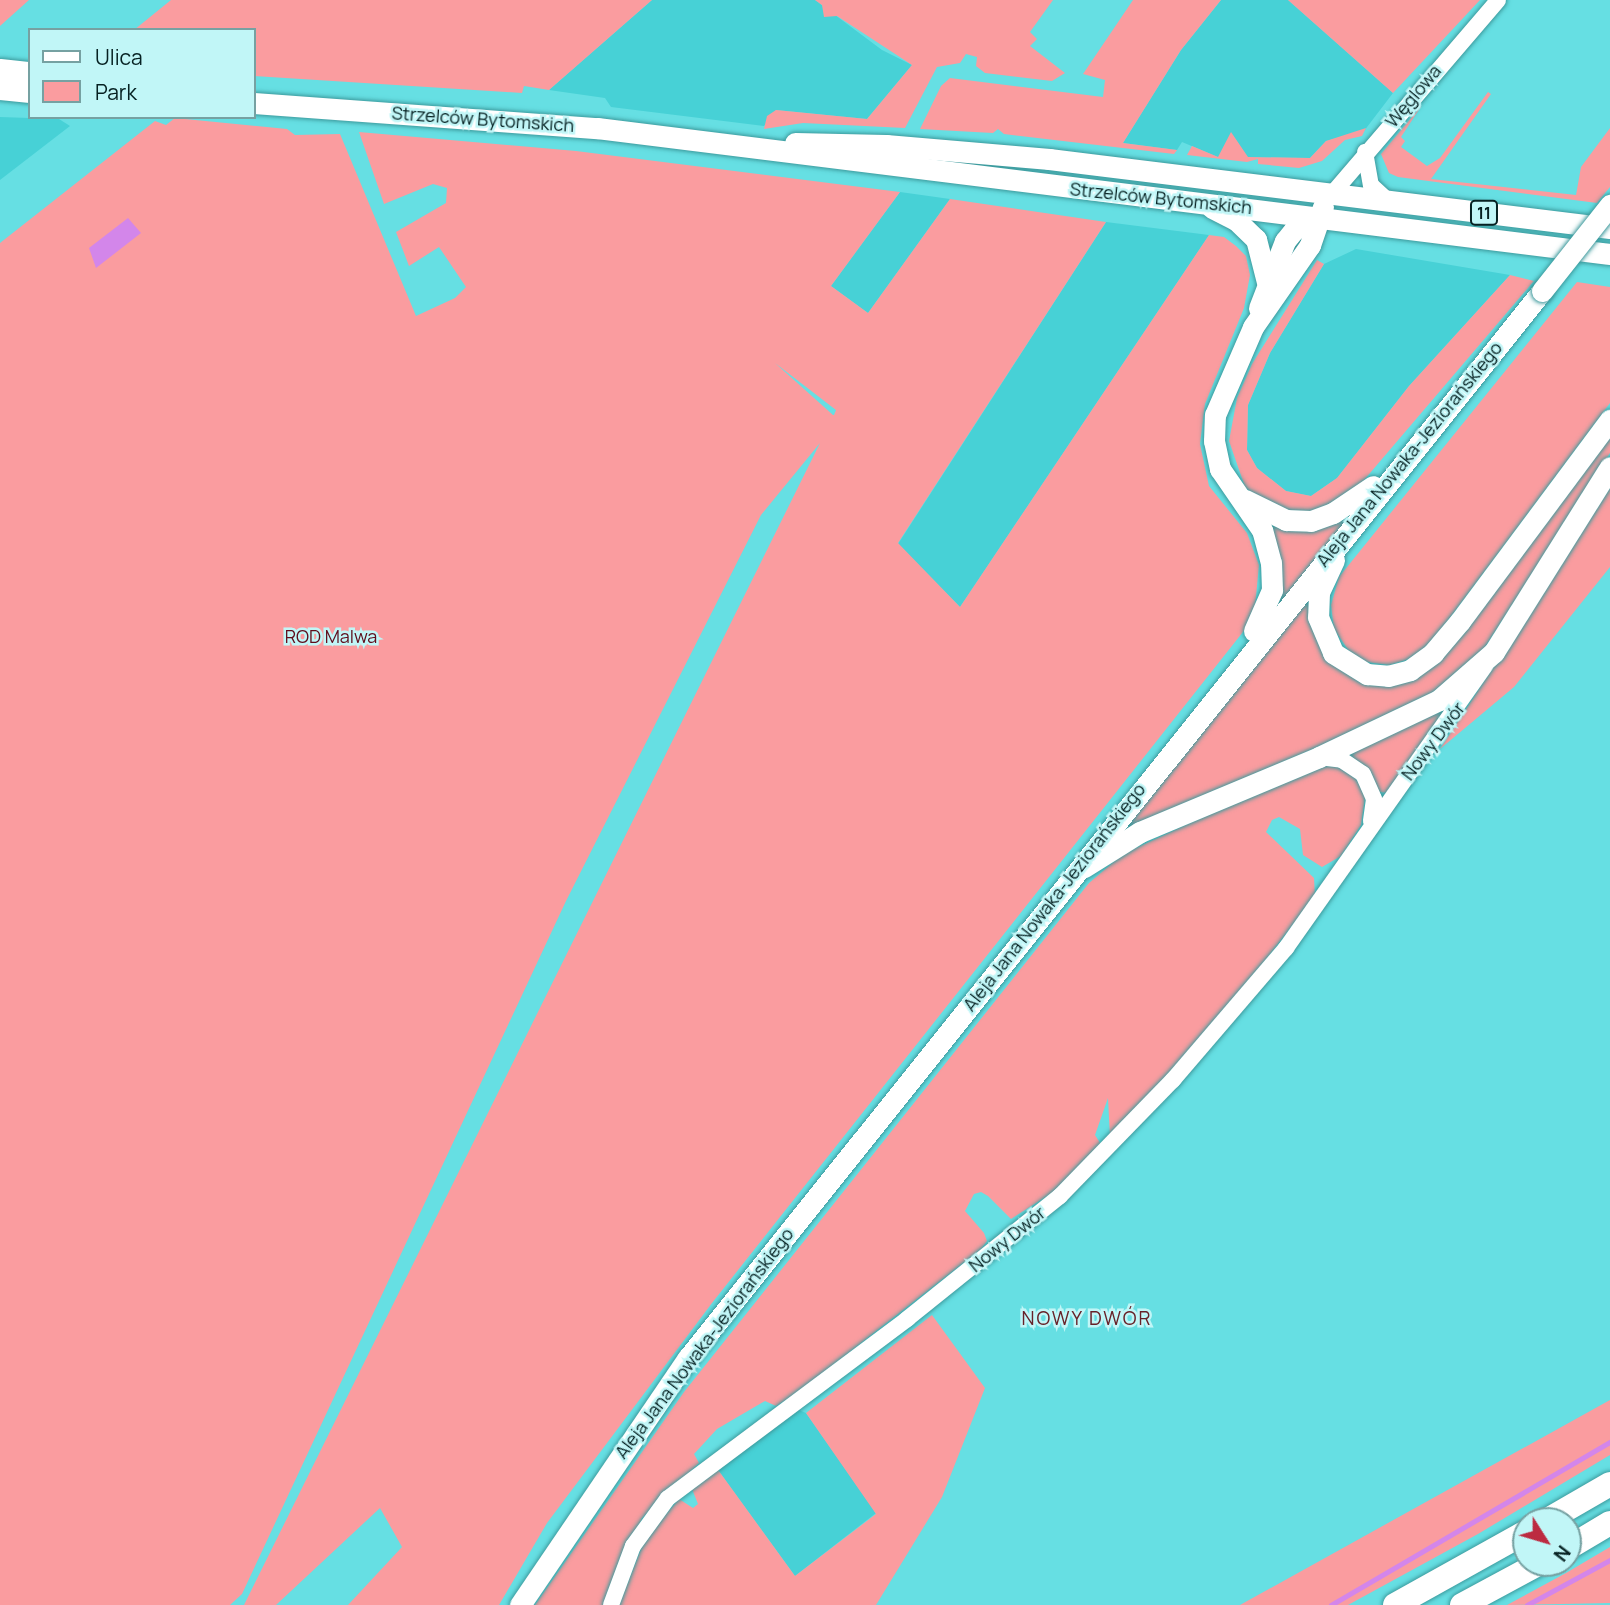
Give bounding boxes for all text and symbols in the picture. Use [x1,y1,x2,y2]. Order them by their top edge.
legend [28,28,256,119]
text: Ulica [95,43,143,71]
street label: Węglowa [1381,60,1445,132]
text: Park [95,78,137,106]
street label: Strzelców Bytomskich [391,102,575,136]
street label: Strzelców Bytomskich [1069,178,1253,218]
road number: 11 [1468,200,1500,226]
street label: Aleja Jana Nowaka-Jeziorańskiego [1312,337,1506,571]
park label: ROD Malwa [285,625,377,647]
street label: Nowy Dwór [1397,698,1469,784]
street label: Aleja Jana Nowaka-Jeziorańskiego [958,779,1150,1015]
street label: Nowy Dwór [964,1202,1050,1276]
street label: Aleja Jana Nowaka-Jeziorańskiego [610,1223,798,1463]
district label: NOWY DWÓR [1022,1308,1152,1330]
north arrow [1512,1507,1582,1577]
text: N [1548,1540,1577,1567]

